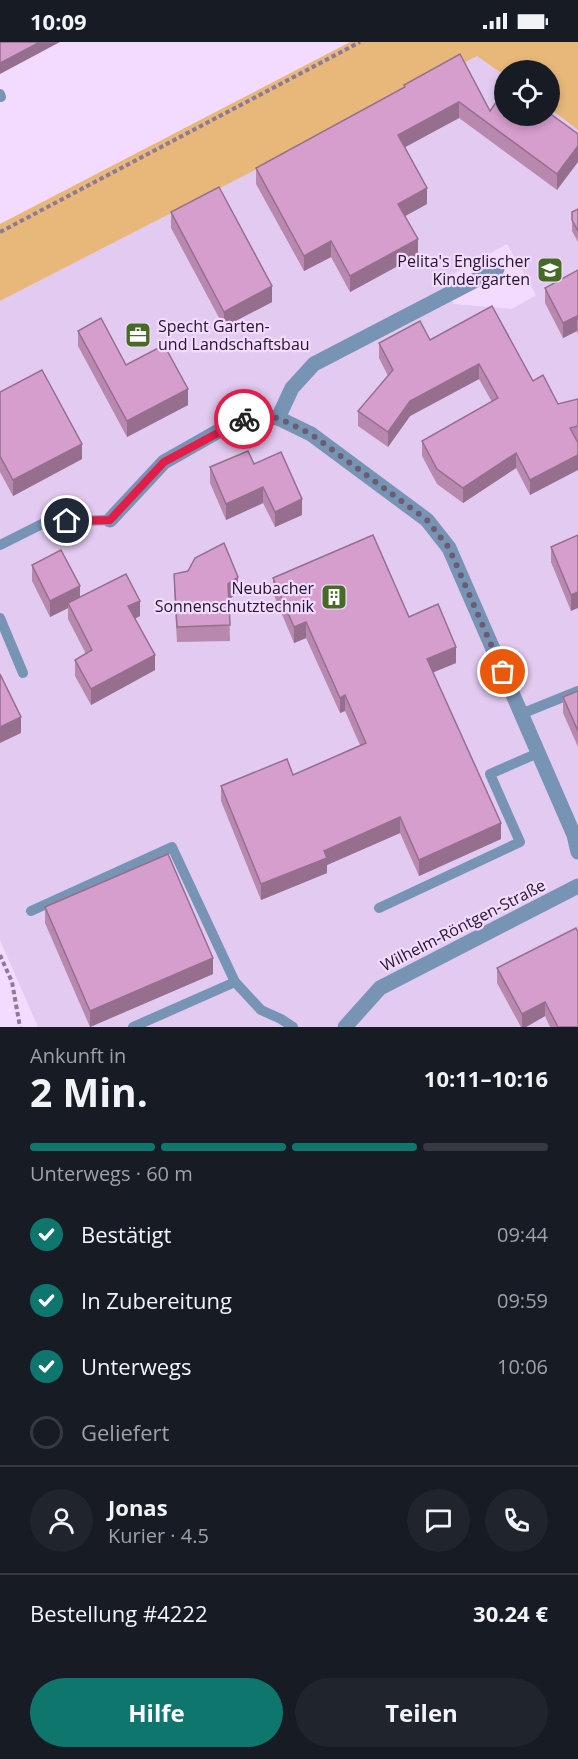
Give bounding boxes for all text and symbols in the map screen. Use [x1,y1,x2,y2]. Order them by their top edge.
text: 10:09 [30,6,87,36]
map controls [494,60,560,126]
button: locate [494,60,560,126]
place label: Pelita's Englischer Kindergarten [397,250,530,290]
school or university icon: Pelita's Englischer Kindergarten [535,255,565,285]
place label: Specht Garten- und Landschaftsbau [158,315,310,355]
office icon: Specht Garten- und Landschaftsbau [123,320,153,350]
courier [214,389,274,449]
icon: bike [228,403,261,436]
pin [41,495,92,546]
icon: home [50,504,83,537]
place label: Neubacher Sonnenschutztechnik [155,577,315,617]
building icon: Neubacher Sonnenschutztechnik [319,582,349,612]
pin [477,646,528,697]
icon: bag [486,655,519,688]
street label: Wilhelm-Röntgen-Straße [377,874,549,976]
text: Ankunft in [30,1042,126,1069]
text: 10:11–10:16 [424,1063,548,1093]
text: 2 Min. [30,1065,148,1118]
text: Unterwegs · 60 m [30,1160,193,1187]
icon: check [30,1218,63,1251]
text: Bestätigt [81,1219,171,1249]
text: 09:44 [497,1221,548,1248]
icon: check [30,1284,63,1317]
text: In Zubereitung [81,1285,232,1315]
text: 09:59 [497,1287,548,1314]
icon: check [30,1350,63,1383]
text: Unterwegs [81,1351,192,1381]
text: 10:06 [497,1353,548,1380]
text: Geliefert [81,1417,169,1447]
button: person [30,1489,93,1552]
button: chat [407,1489,470,1552]
button: phone [485,1489,548,1552]
text: Jonas [108,1492,168,1522]
text: Kurier · 4.5 [108,1522,209,1549]
text: Bestellung #4222 [30,1598,208,1628]
text: 30.24 € [473,1598,548,1628]
button: Hilfe [30,1678,283,1747]
button: Teilen [295,1678,548,1747]

